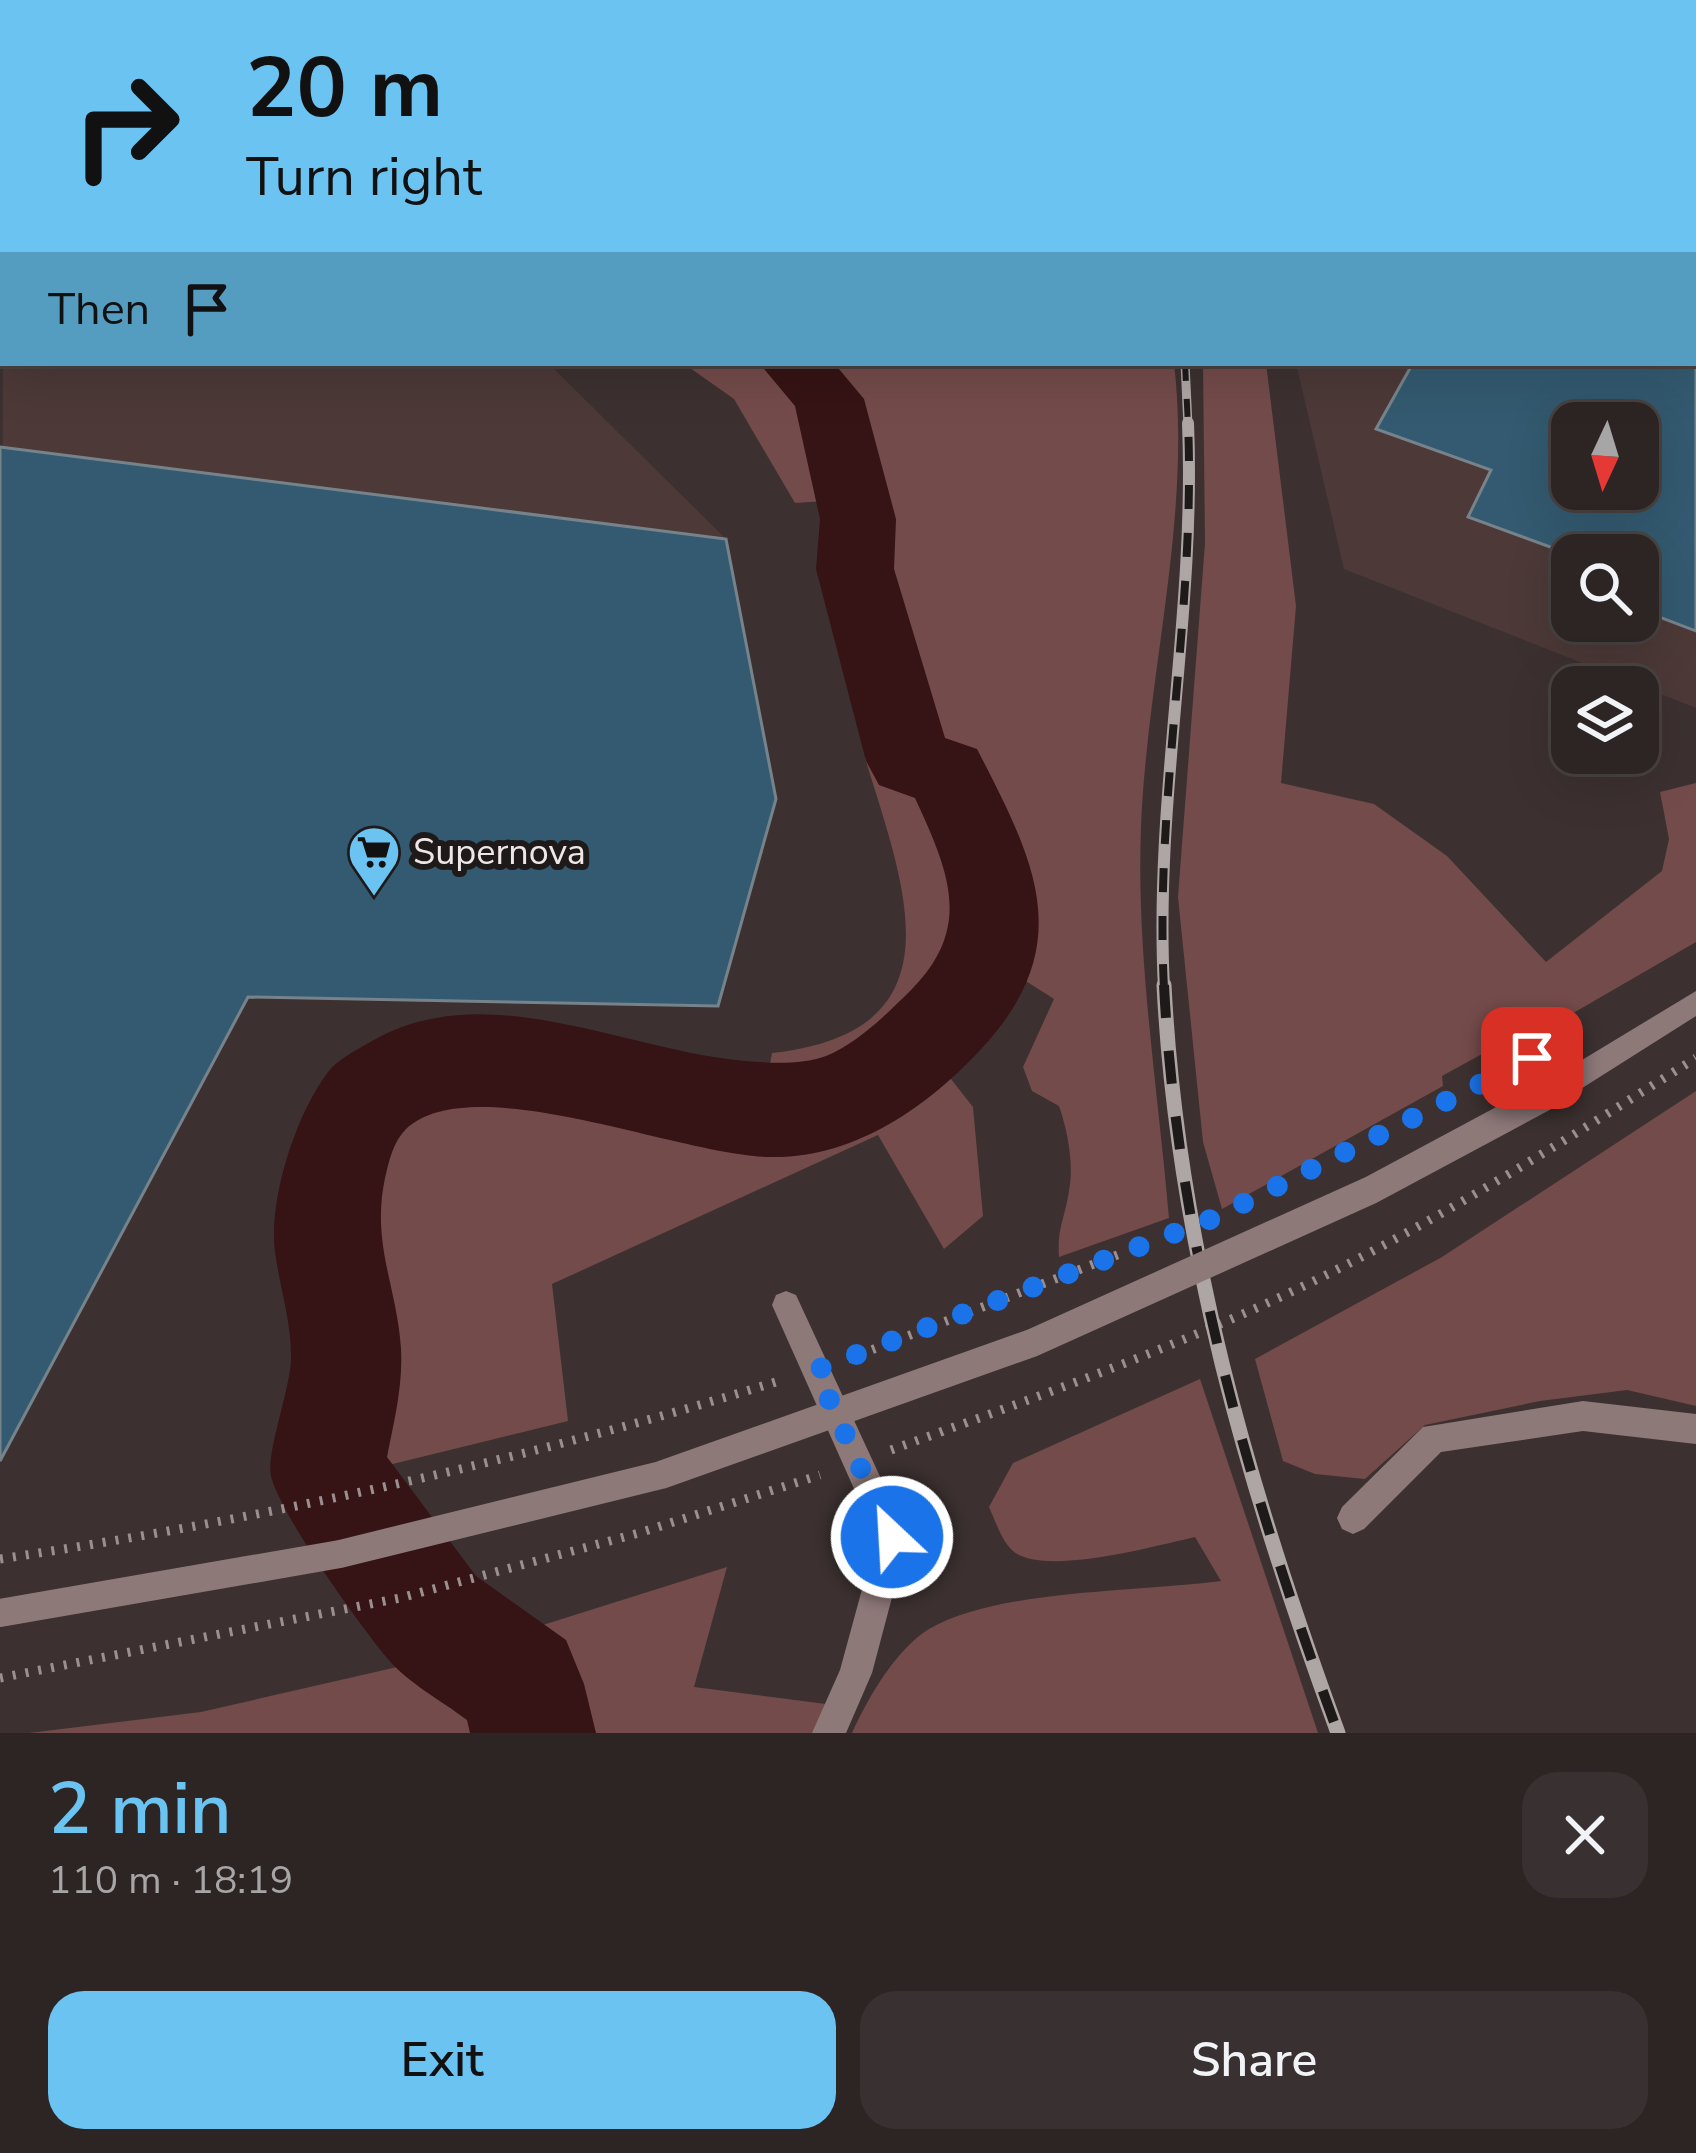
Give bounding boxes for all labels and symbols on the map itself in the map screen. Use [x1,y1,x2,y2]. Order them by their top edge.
north arrow [1551,402,1659,510]
supermarket icon: Supernova [346,824,402,898]
place label: Supernova [413,828,586,877]
pin [1481,1007,1583,1109]
position arrow [829,1474,955,1600]

